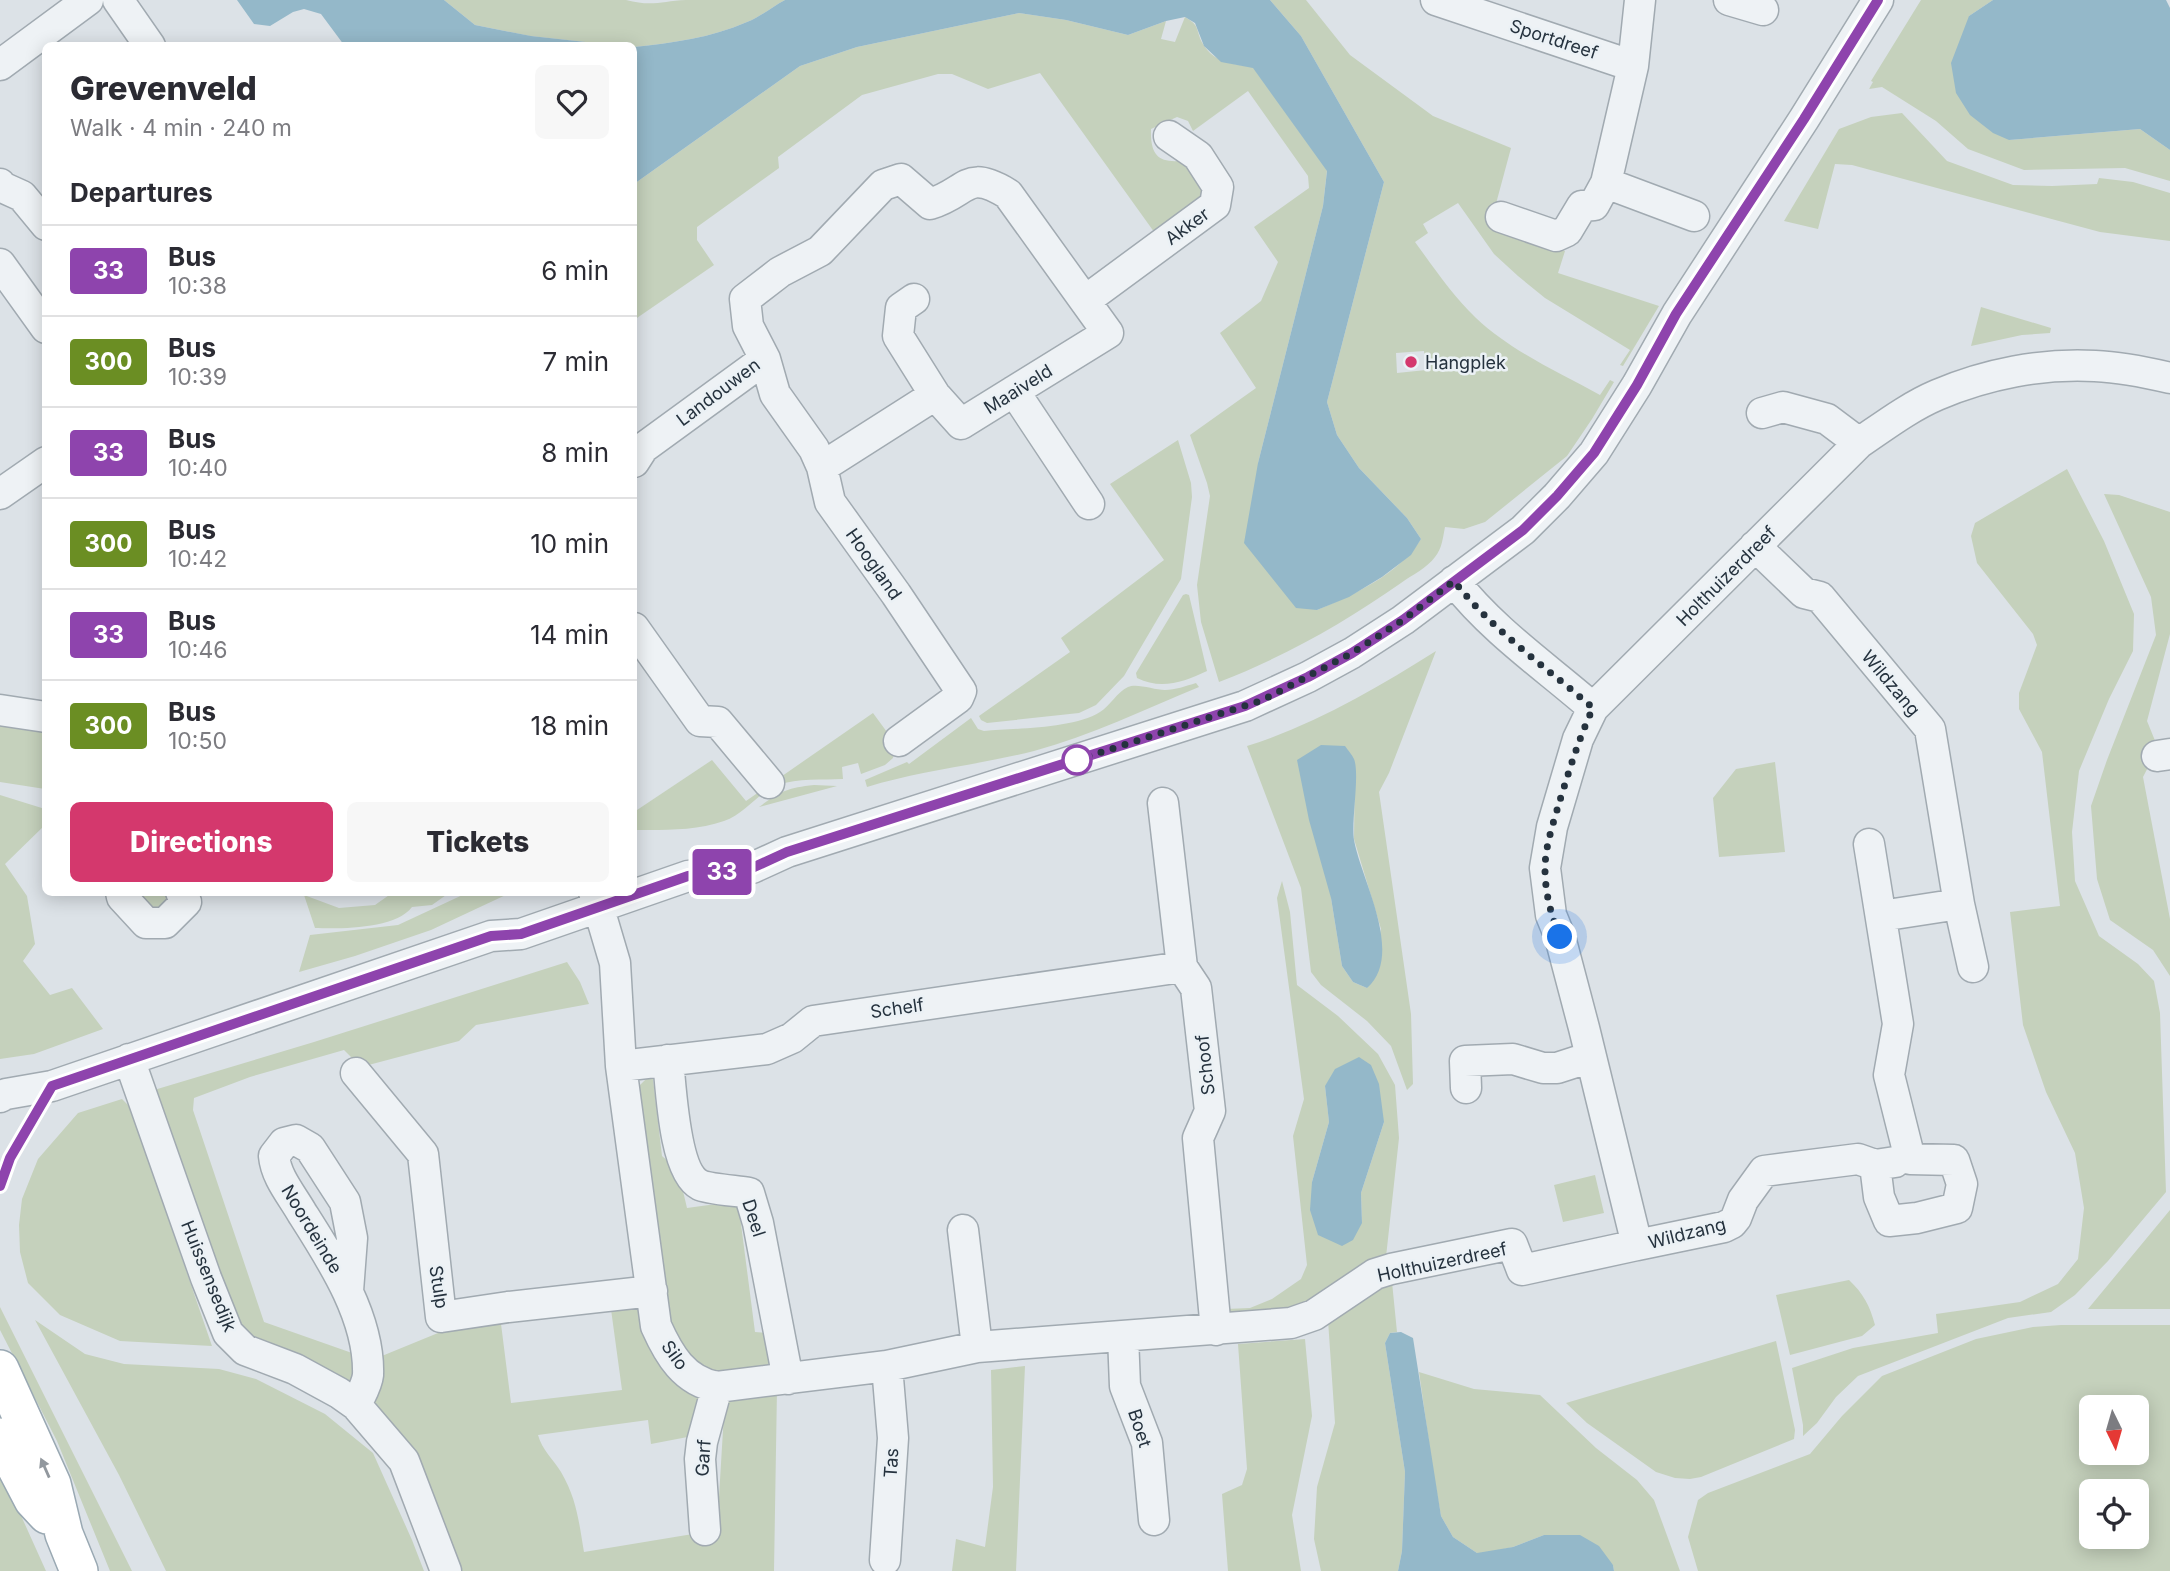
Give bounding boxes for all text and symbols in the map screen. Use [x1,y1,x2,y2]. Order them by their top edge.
street label: Sportdreef [1507,15,1601,63]
button: heart [535,65,609,139]
text: Grevenveld [70,68,257,108]
text: Walk · 4 min · 240 m [70,114,292,142]
text: Departures [70,177,213,208]
street label: Akker [1161,203,1213,249]
text: Bus [168,241,216,272]
text: 6 min [541,255,609,286]
text: 33 [93,256,124,285]
text: 10:38 [168,272,227,300]
text: Bus [168,332,216,363]
text: 7 min [543,346,609,377]
text: 300 [85,347,132,376]
place label: Hangplek [1425,352,1506,373]
street label: Landouwen [672,354,764,430]
marker: Hangplek [1403,354,1419,370]
street label: Maaiveld [980,360,1056,418]
text: 10:39 [168,363,227,391]
text: Bus [168,423,216,454]
text: 8 min [541,437,609,468]
text: 33 [93,438,124,467]
text: 10:40 [168,454,228,482]
text: Bus [168,514,216,545]
street label: Holthuizerdreef [1672,522,1780,630]
street label: Hoogland [842,524,906,604]
text: 10 min [530,528,609,559]
text: 300 [85,529,132,558]
text: 10:42 [168,545,227,573]
text: Bus [168,605,216,636]
text: 14 min [530,619,609,650]
text: 33 [93,620,124,649]
text: 10:46 [168,636,228,664]
street label: Wildzang [1858,646,1924,720]
text: Bus [168,696,216,727]
text: 18 min [531,710,609,741]
text: 300 [85,711,132,740]
text: 10:50 [168,727,227,755]
unlabelled marker [1062,745,1092,775]
button: Directions [70,802,333,882]
button: Tickets [347,802,609,882]
line badge: 33 [690,849,754,895]
text: 33 [707,857,737,886]
your location [1542,919,1577,954]
street label: Schelf [869,994,926,1022]
street label: Schoof [1191,1033,1219,1096]
street label: Noordeinde [277,1181,347,1277]
street label: Deel [738,1197,770,1239]
street label: Wildzang [1646,1213,1728,1253]
street label: Huissensedijk [177,1217,241,1335]
street label: Holthuizerdreef [1375,1238,1509,1286]
street label: Stulp [425,1264,453,1310]
street label: Silo [657,1336,693,1374]
north arrow [2079,1395,2149,1465]
map controls [2079,1395,2149,1549]
street label: Boet [1124,1406,1156,1450]
street label: Garf [691,1438,715,1477]
street label: Tas [879,1447,903,1479]
one-way arrow [39,1458,50,1479]
button: locate [2079,1479,2149,1549]

